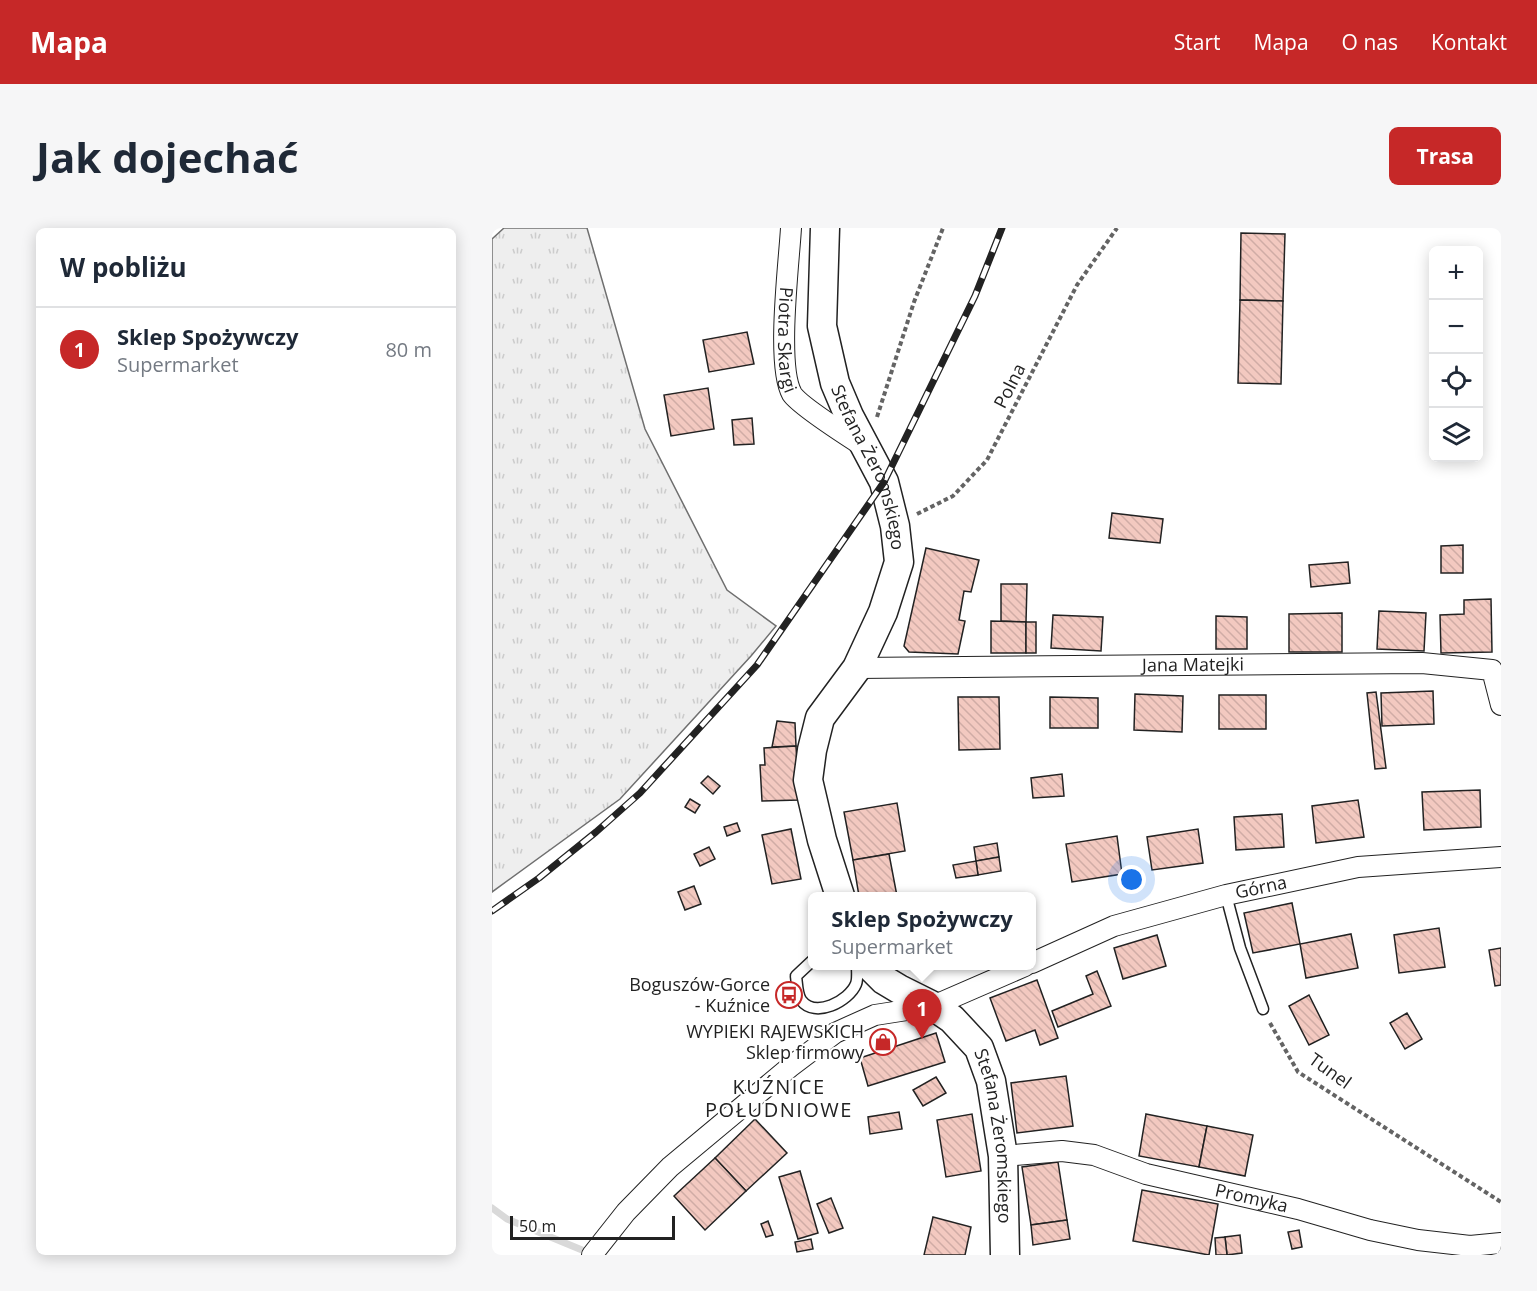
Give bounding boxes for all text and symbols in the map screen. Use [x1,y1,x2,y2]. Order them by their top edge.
text: Mapa [30,23,108,61]
text: Start [1174,28,1221,56]
text: Mapa [1254,28,1309,56]
text: O nas [1342,28,1398,56]
text: Kontakt [1431,28,1507,56]
button: Trasa [1389,127,1501,185]
text: Jak dojechać [36,128,299,185]
map controls [1429,246,1483,462]
button: + [1429,246,1483,300]
text: W pobliżu [60,249,187,285]
street label: Piotra Skargi [773,286,803,396]
button: − [1429,300,1483,354]
text: Sklep Spożywczy [117,321,298,351]
text: 1 [74,336,85,363]
text: 80 m [385,336,432,363]
text: Supermarket [117,351,239,378]
button: locate [1429,354,1483,408]
street label: Polna [988,359,1031,412]
street label: Stefana Żeromskiego [826,381,911,551]
button: layers [1429,408,1483,462]
street label: Jana Matejki [1140,652,1244,676]
your location [1117,865,1146,894]
street label: Górna [1233,869,1289,904]
popup [808,892,1036,970]
text: Sklep Spożywczy [831,903,1013,933]
text: Supermarket [831,933,953,960]
place label: Boguszów-Gorce - Kuźnice [629,972,770,1017]
bus stop icon: Boguszów-Gorce - Kuźnice [774,980,804,1010]
pin: 1 [902,990,942,1039]
place label: WYPIEKI RAJEWSKICH Sklep firmowy [686,1019,865,1064]
shop icon: WYPIEKI RAJEWSKICH Sklep firmowy [868,1027,898,1057]
street label: Stefana Żeromskiego [969,1045,1017,1224]
street label: Tunel [1305,1047,1357,1094]
district label: KUŹNICE POŁUDNIOWE [705,1073,853,1123]
street label: Promyka [1213,1177,1290,1217]
scale bar [510,1213,675,1240]
text: 50 m [519,1215,556,1237]

